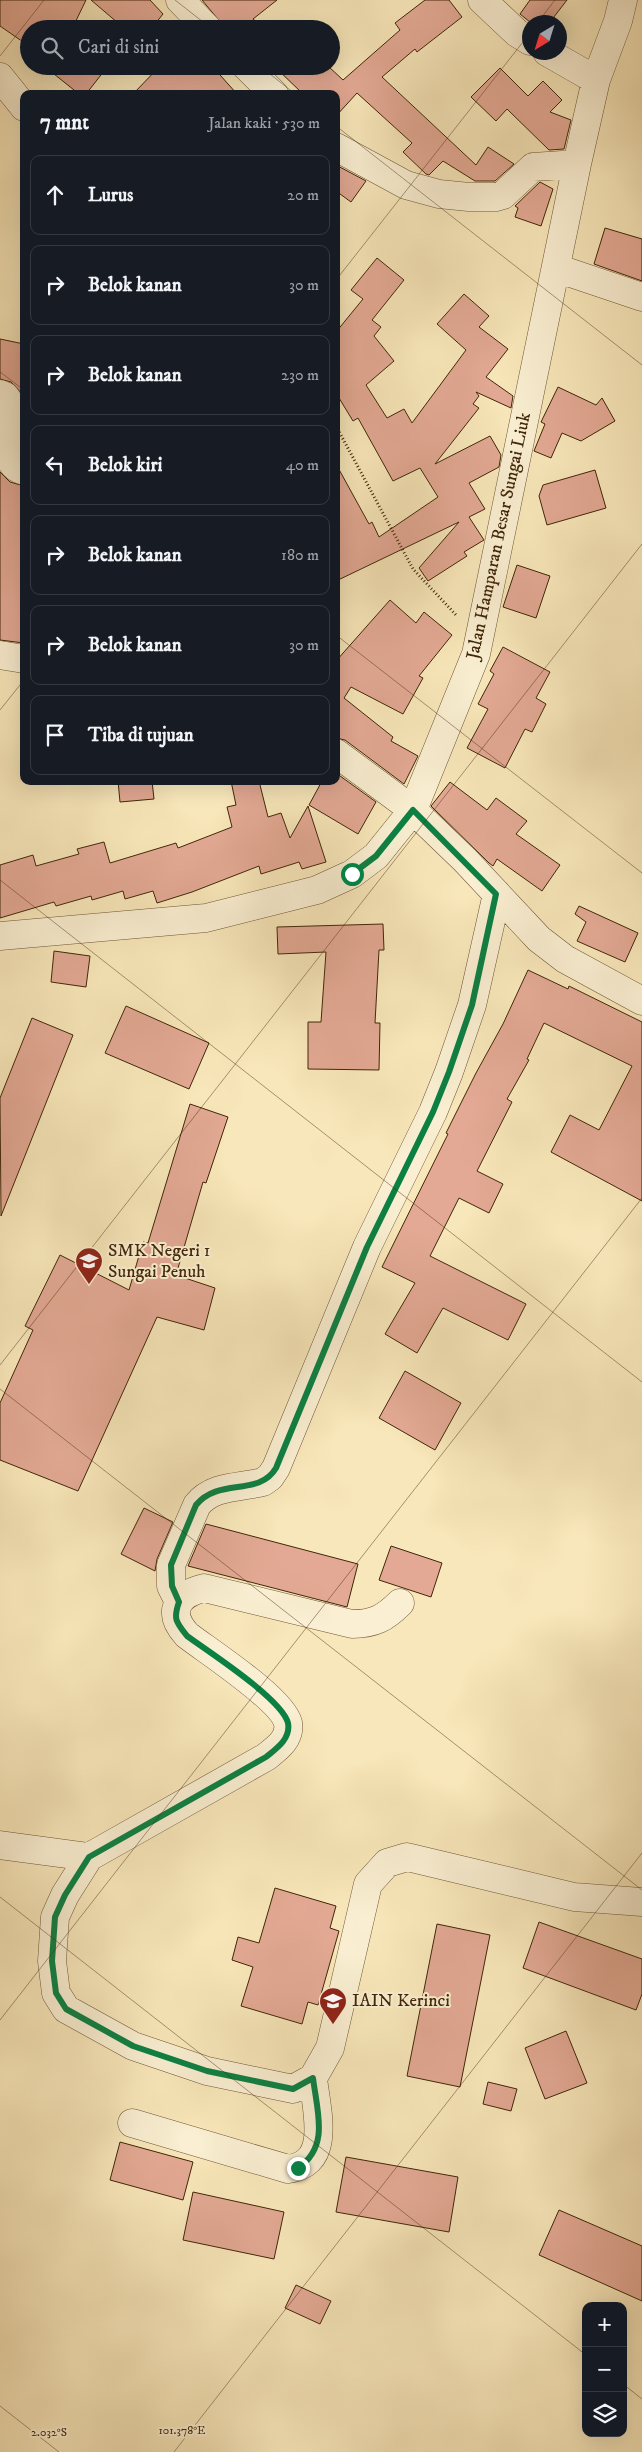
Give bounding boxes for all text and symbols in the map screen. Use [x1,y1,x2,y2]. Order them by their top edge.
north arrow [522,15,567,60]
search box [20,20,340,75]
icon: search [38,34,66,62]
text: Cari di sini [78,36,159,59]
text: 7 mnt [40,110,89,136]
text: Jalan kaki · 530 m [208,113,320,133]
icon: ahead [41,181,69,209]
text: Lurus [88,184,133,207]
text: 20 m [287,185,319,205]
icon: right [41,271,69,299]
text: Belok kanan [88,274,182,297]
text: 30 m [289,275,319,295]
icon: right [41,361,69,389]
text: Belok kanan [88,364,182,387]
text: 230 m [281,365,319,385]
street label: Jalan Hamparan Besar Sungai Liuk [462,410,536,664]
icon: left [41,451,69,479]
text: Belok kiri [88,454,162,477]
text: 40 m [286,455,319,475]
icon: right [41,541,69,569]
text: Belok kanan [88,544,182,567]
text: 180 m [281,545,319,565]
icon: right [41,631,69,659]
text: Belok kanan [88,634,182,657]
text: 30 m [289,635,319,655]
icon: arrive [41,721,69,749]
text: Tiba di tujuan [88,724,194,747]
route start [341,863,364,886]
place label: SMK Negeri 1 Sungai Penuh [108,1240,210,1283]
school or university icon: SMK Negeri 1 Sungai Penuh [74,1246,104,1285]
school or university icon: IAIN Kerinci [318,1986,348,2025]
place label: IAIN Kerinci [352,1990,450,2012]
route end [287,2157,310,2180]
map controls [582,2302,627,2437]
button: + [582,2302,627,2347]
button: − [582,2347,627,2392]
button: layers [582,2392,627,2437]
text: 101.378°E [158,2423,206,2438]
text: 2.032°S [31,2425,67,2440]

